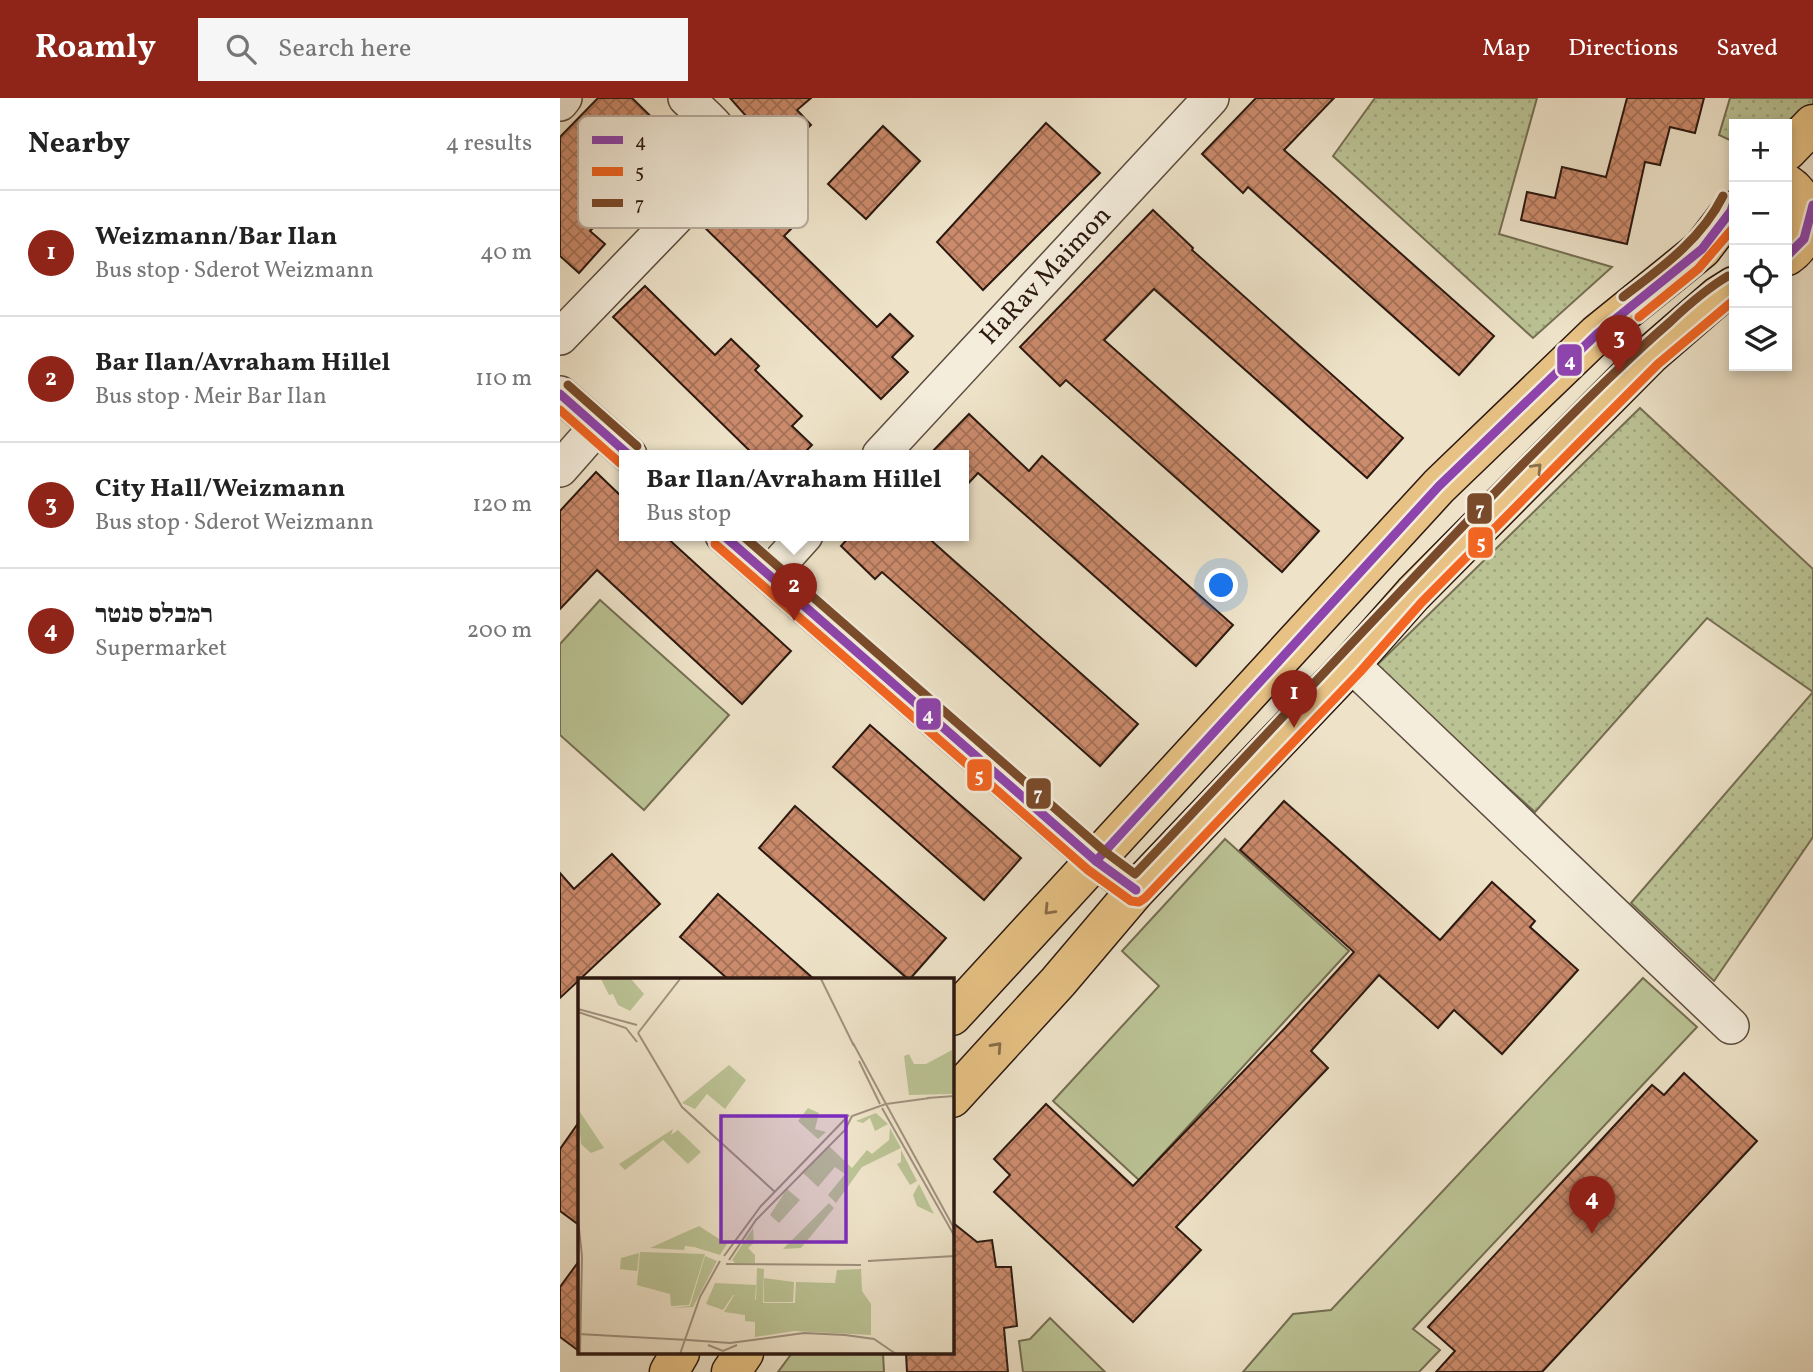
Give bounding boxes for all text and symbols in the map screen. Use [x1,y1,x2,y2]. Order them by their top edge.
search box [198,18,688,81]
text: Roamly [35,26,156,72]
icon: search [222,30,260,68]
text: Search here [278,31,411,67]
text: Map [1482,32,1530,66]
text: Directions [1568,32,1678,66]
text: Saved [1716,32,1778,66]
legend [578,116,808,228]
map controls [1729,119,1792,371]
button: + [1729,119,1792,182]
text: Nearby [28,123,130,165]
text: 4 results [446,128,532,160]
text: 4 [635,129,646,155]
text: 5 [635,160,644,186]
button: − [1729,182,1792,245]
text: 7 [635,192,644,218]
street label: HaRav Maimon [972,199,1120,353]
text: Weizmann/Bar Ilan [95,219,337,255]
text: 1 [46,237,56,269]
text: 40 m [480,237,532,269]
button: locate [1729,245,1792,308]
text: Bus stop · Sderot Weizmann [95,255,374,287]
button: layers [1729,308,1792,371]
pin: 3 [1596,315,1642,373]
line badge: 4 [1556,343,1583,377]
text: Bar Ilan/Avraham Hillel [95,345,390,381]
text: 4 [1564,349,1576,375]
text: 2 [45,363,57,395]
text: 110 m [475,363,532,395]
text: Bus stop · Meir Bar Ilan [95,381,327,413]
popup [619,450,969,541]
text: Bar Ilan/Avraham Hillel [646,462,942,498]
one-way arrow [1529,463,1542,476]
text: City Hall/Weizmann [95,471,345,507]
text: 3 [45,489,57,521]
text: 120 m [472,489,532,521]
line badge: 7 [1466,492,1493,525]
text: 7 [1475,497,1485,523]
text: Bus stop [646,498,731,530]
text: Bus stop · Sderot Weizmann [95,507,374,539]
line badge: 5 [1467,526,1494,559]
text: 5 [1476,531,1486,557]
pin: 2 [771,563,817,621]
your location [1204,568,1238,602]
text: רמבלס סנטר [95,597,213,633]
text: 4 [44,615,58,647]
text: 200 m [467,615,532,647]
text: Supermarket [95,633,227,665]
pin: 1 [1271,670,1317,728]
line badge: 4 [915,697,942,731]
text: 4 [922,703,934,729]
line badge: 5 [966,758,993,792]
text: 5 [974,764,984,790]
line badge: 7 [1025,777,1052,810]
text: 7 [1033,782,1043,808]
one-way arrow [1044,902,1057,915]
inset map [578,978,954,1354]
one-way arrow [989,1042,1001,1055]
pin: 4 [1569,1176,1615,1234]

